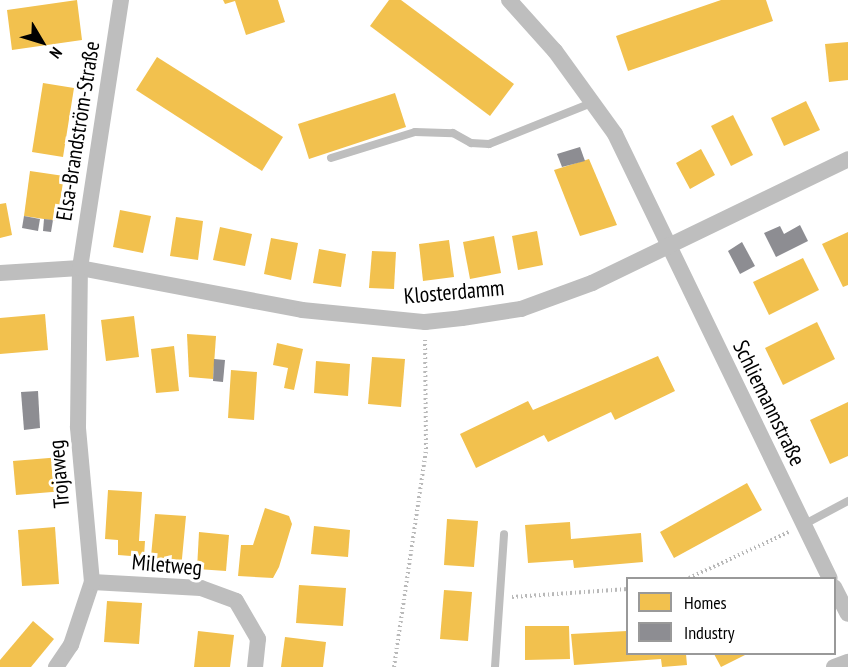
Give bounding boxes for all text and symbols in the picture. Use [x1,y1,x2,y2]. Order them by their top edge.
north arrow [12,12,72,72]
street label: Elsa-Brandström-Straße [51,39,105,223]
text: N [46,44,67,63]
street label: Klosterdamm [403,274,505,310]
street label: Schliemannstraße [727,336,811,470]
street label: Trojaweg [43,439,75,509]
street label: Miletweg [131,549,203,581]
legend [626,577,836,655]
text: Homes [684,591,727,614]
text: Industry [684,621,734,644]

